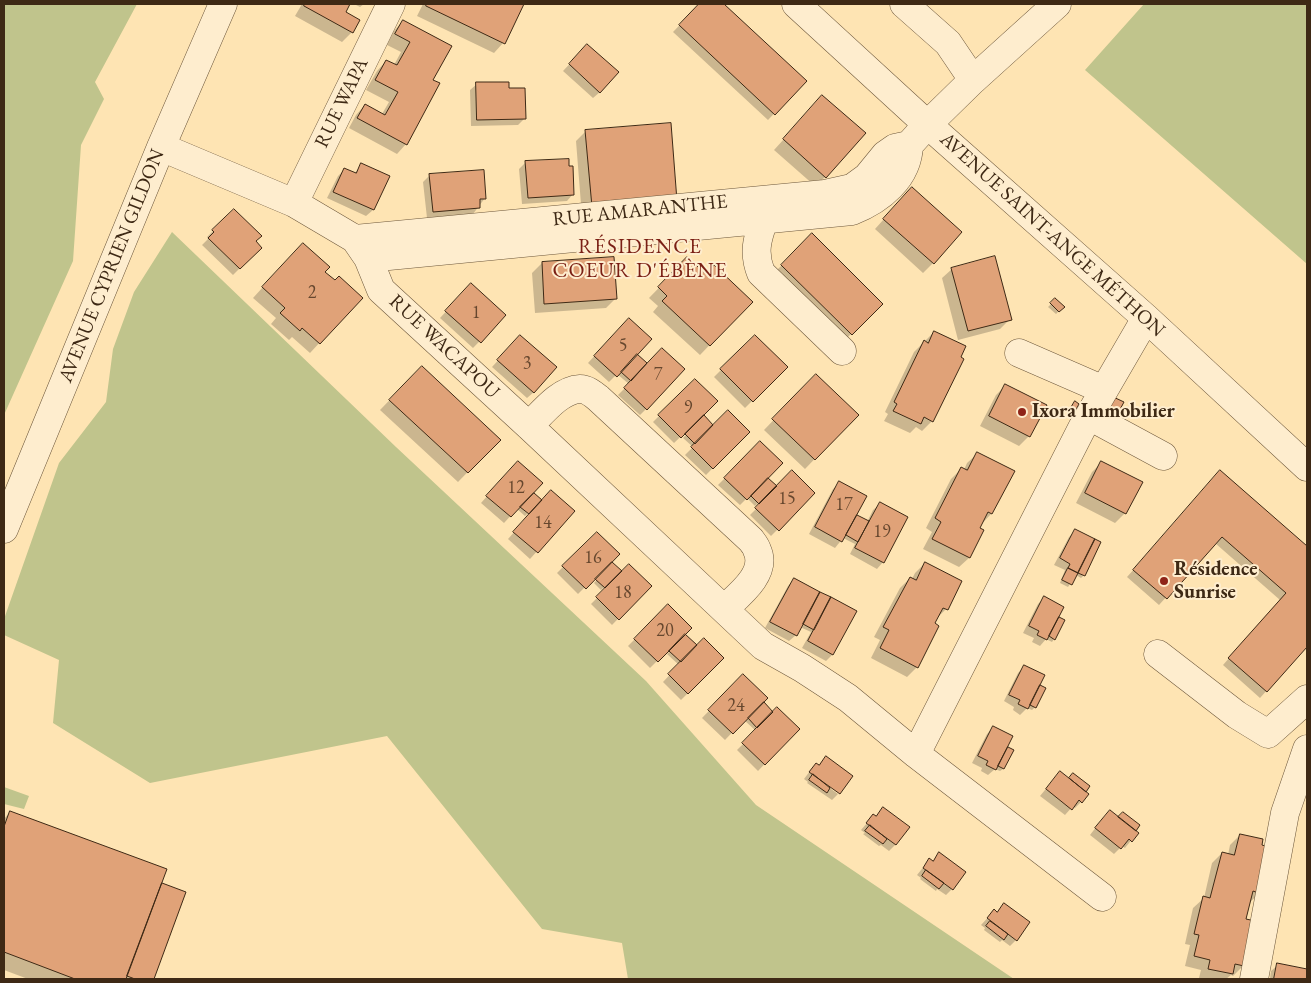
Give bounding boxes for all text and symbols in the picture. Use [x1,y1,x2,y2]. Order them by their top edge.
street label: RUE WAPA [310,54,374,152]
street label: AVENUE SAINT-ANGE MÉTHON [934,128,1170,342]
street label: AVENUE CYPRIEN GILDON [54,146,170,386]
street label: RUE AMARANTHE [551,190,729,232]
district label: RÉSIDENCE COEUR D'ÉBÈNE [551,234,729,284]
house number: 2 [308,282,316,304]
street label: RUE WACAPOU [384,290,504,404]
house number: 1 [472,302,480,324]
house number: 5 [619,335,627,357]
house number: 3 [523,353,531,375]
house number: 7 [654,364,662,386]
house number: 9 [684,397,692,419]
place label: Ixora Immobilier [1032,400,1175,424]
marker: Ixora Immobilier [1016,406,1028,418]
house number: 12 [507,477,525,499]
house number: 15 [778,488,796,510]
house number: 17 [835,494,853,516]
house number: 14 [534,512,552,534]
house number: 19 [873,521,891,543]
house number: 16 [584,547,602,569]
place label: Résidence Sunrise [1174,558,1258,605]
marker: Résidence Sunrise [1158,575,1170,587]
house number: 18 [614,582,632,604]
house number: 20 [656,620,674,642]
house number: 24 [727,695,745,717]

